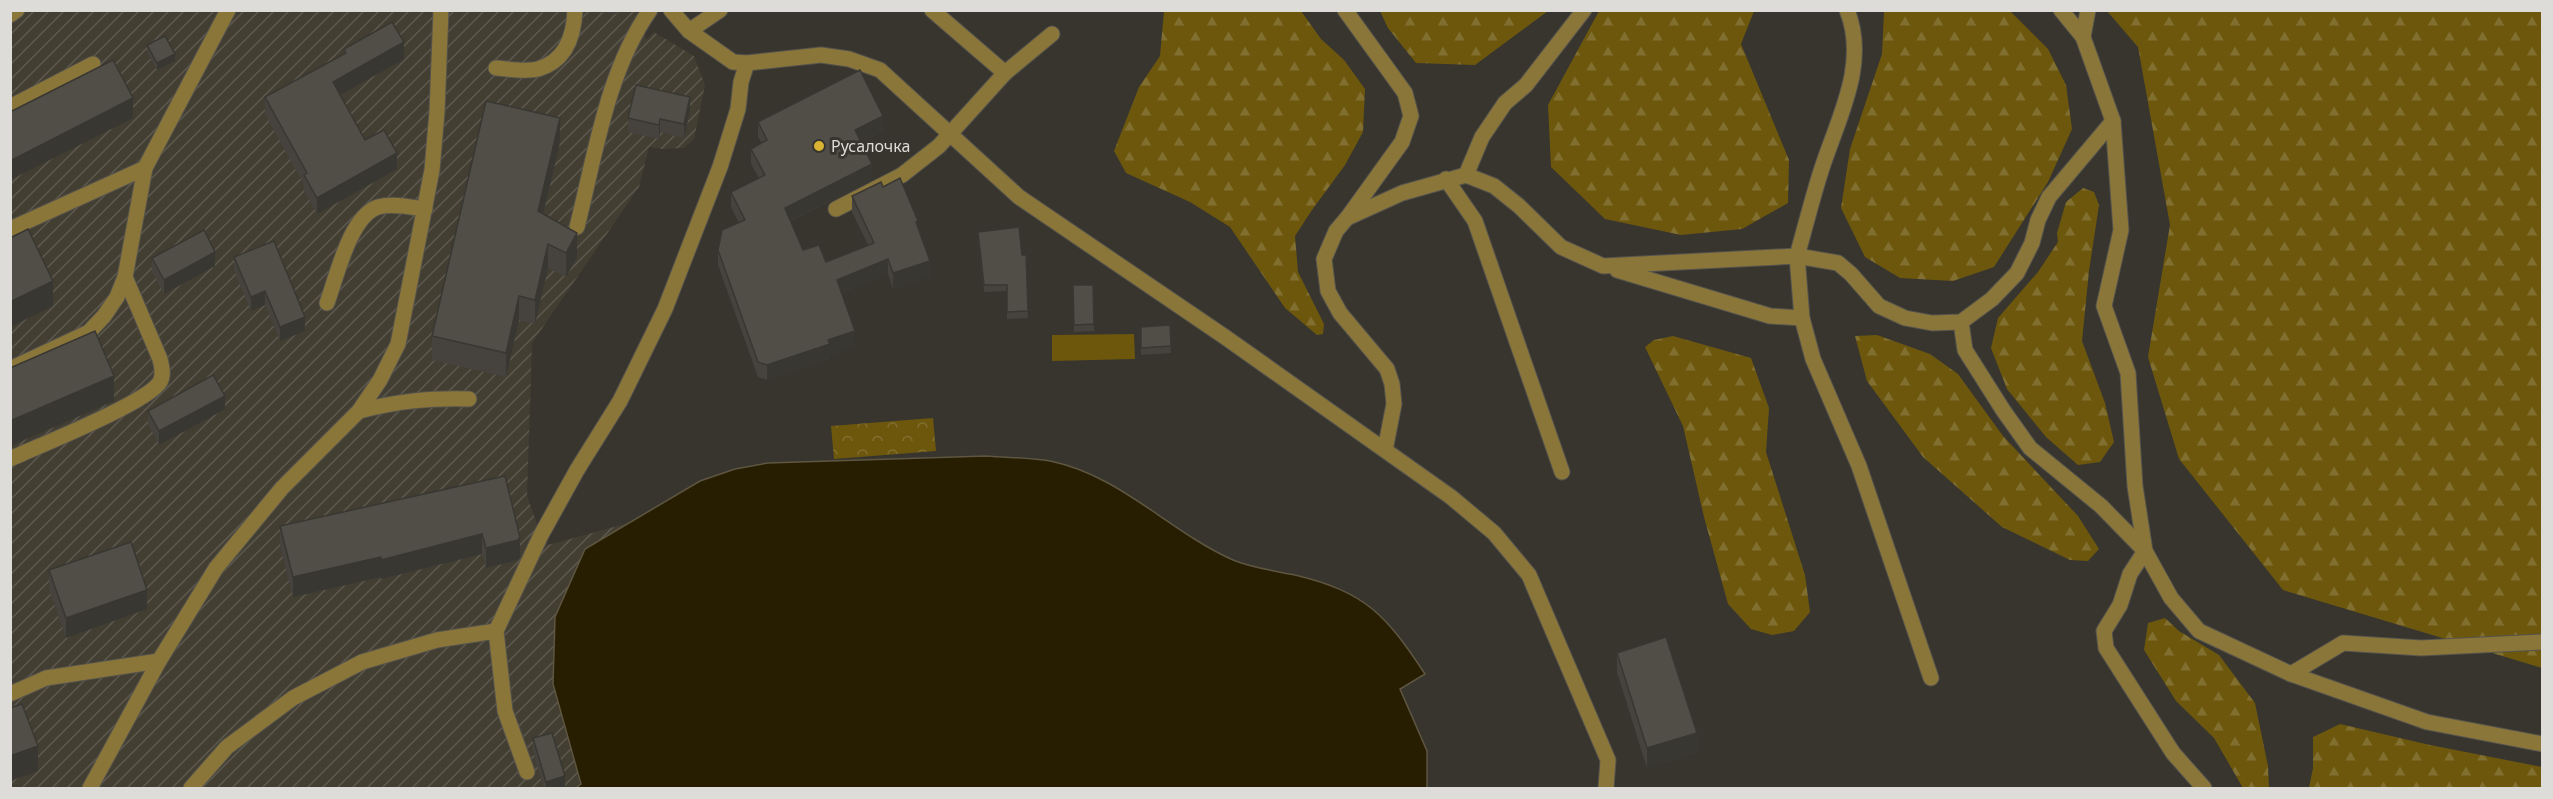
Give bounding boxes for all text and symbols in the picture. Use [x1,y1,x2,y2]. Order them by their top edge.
place label: Русалочка [831,135,910,157]
marker: Русалочка [812,139,826,153]

